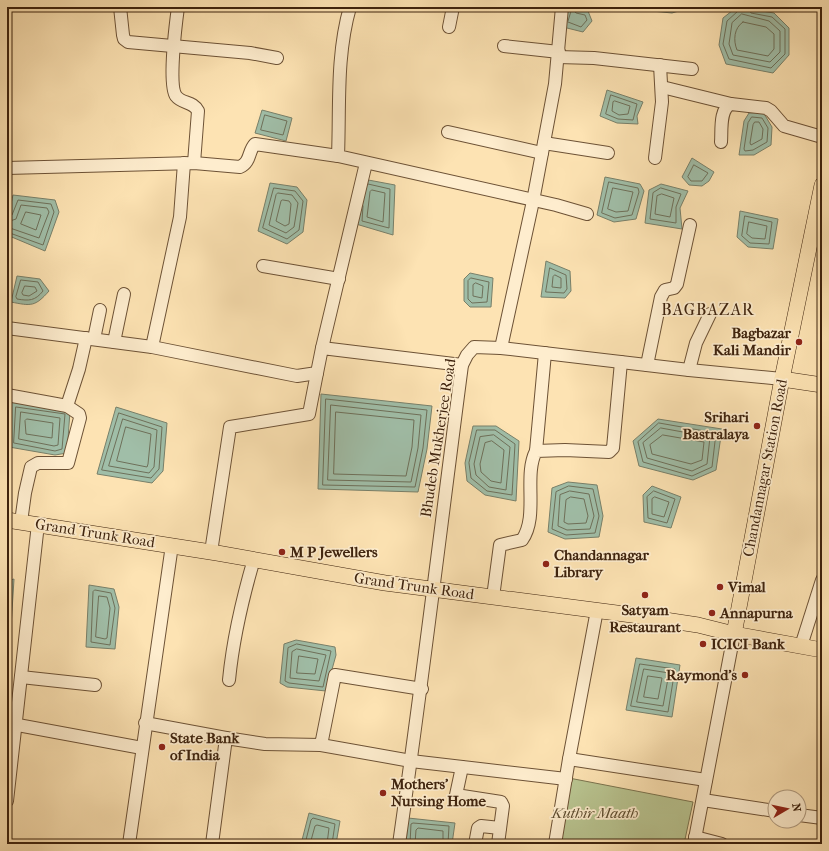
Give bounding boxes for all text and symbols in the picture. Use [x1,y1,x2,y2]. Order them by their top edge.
district label: BAGBAZAR [661,300,755,319]
place label: Bagbazar Kali Mandir [713,324,792,359]
marker: Bagbazar Kali Mandir [794,337,804,347]
street label: Bhudeb Mukherjee Road [417,357,460,519]
street label: Chandannagar Station Road [739,377,791,558]
place label: Srihari Bastralaya [683,408,750,443]
marker: Srihari Bastralaya [752,421,762,431]
street label: Grand Trunk Road [34,515,157,551]
place label: M P Jewellers [289,543,378,561]
place label: Chandannagar Library [554,546,650,581]
marker: M P Jewellers [277,547,287,557]
marker: Chandannagar Library [541,559,551,569]
street label: Grand Trunk Road [353,569,476,603]
place label: Vimal [727,578,767,596]
marker: Vimal [715,582,725,592]
marker: Satyam Restaurant [640,590,650,600]
place label: Satyam Restaurant [609,601,681,636]
place label: Annapurna [719,604,794,622]
marker: Annapurna [707,608,717,618]
place label: ICICI Bank [711,635,786,653]
marker: ICICI Bank [698,639,708,649]
place label: Raymond's [666,666,737,684]
marker: Raymond's [740,670,750,680]
place label: State Bank of India [170,729,240,764]
marker: State Bank of India [157,742,167,752]
place label: Mothers' Nursing Home [390,775,486,810]
marker: Mothers' Nursing Home [378,788,388,798]
north arrow [767,789,807,829]
text: N [789,802,804,813]
park label: Kuthir Maath [551,804,639,822]

